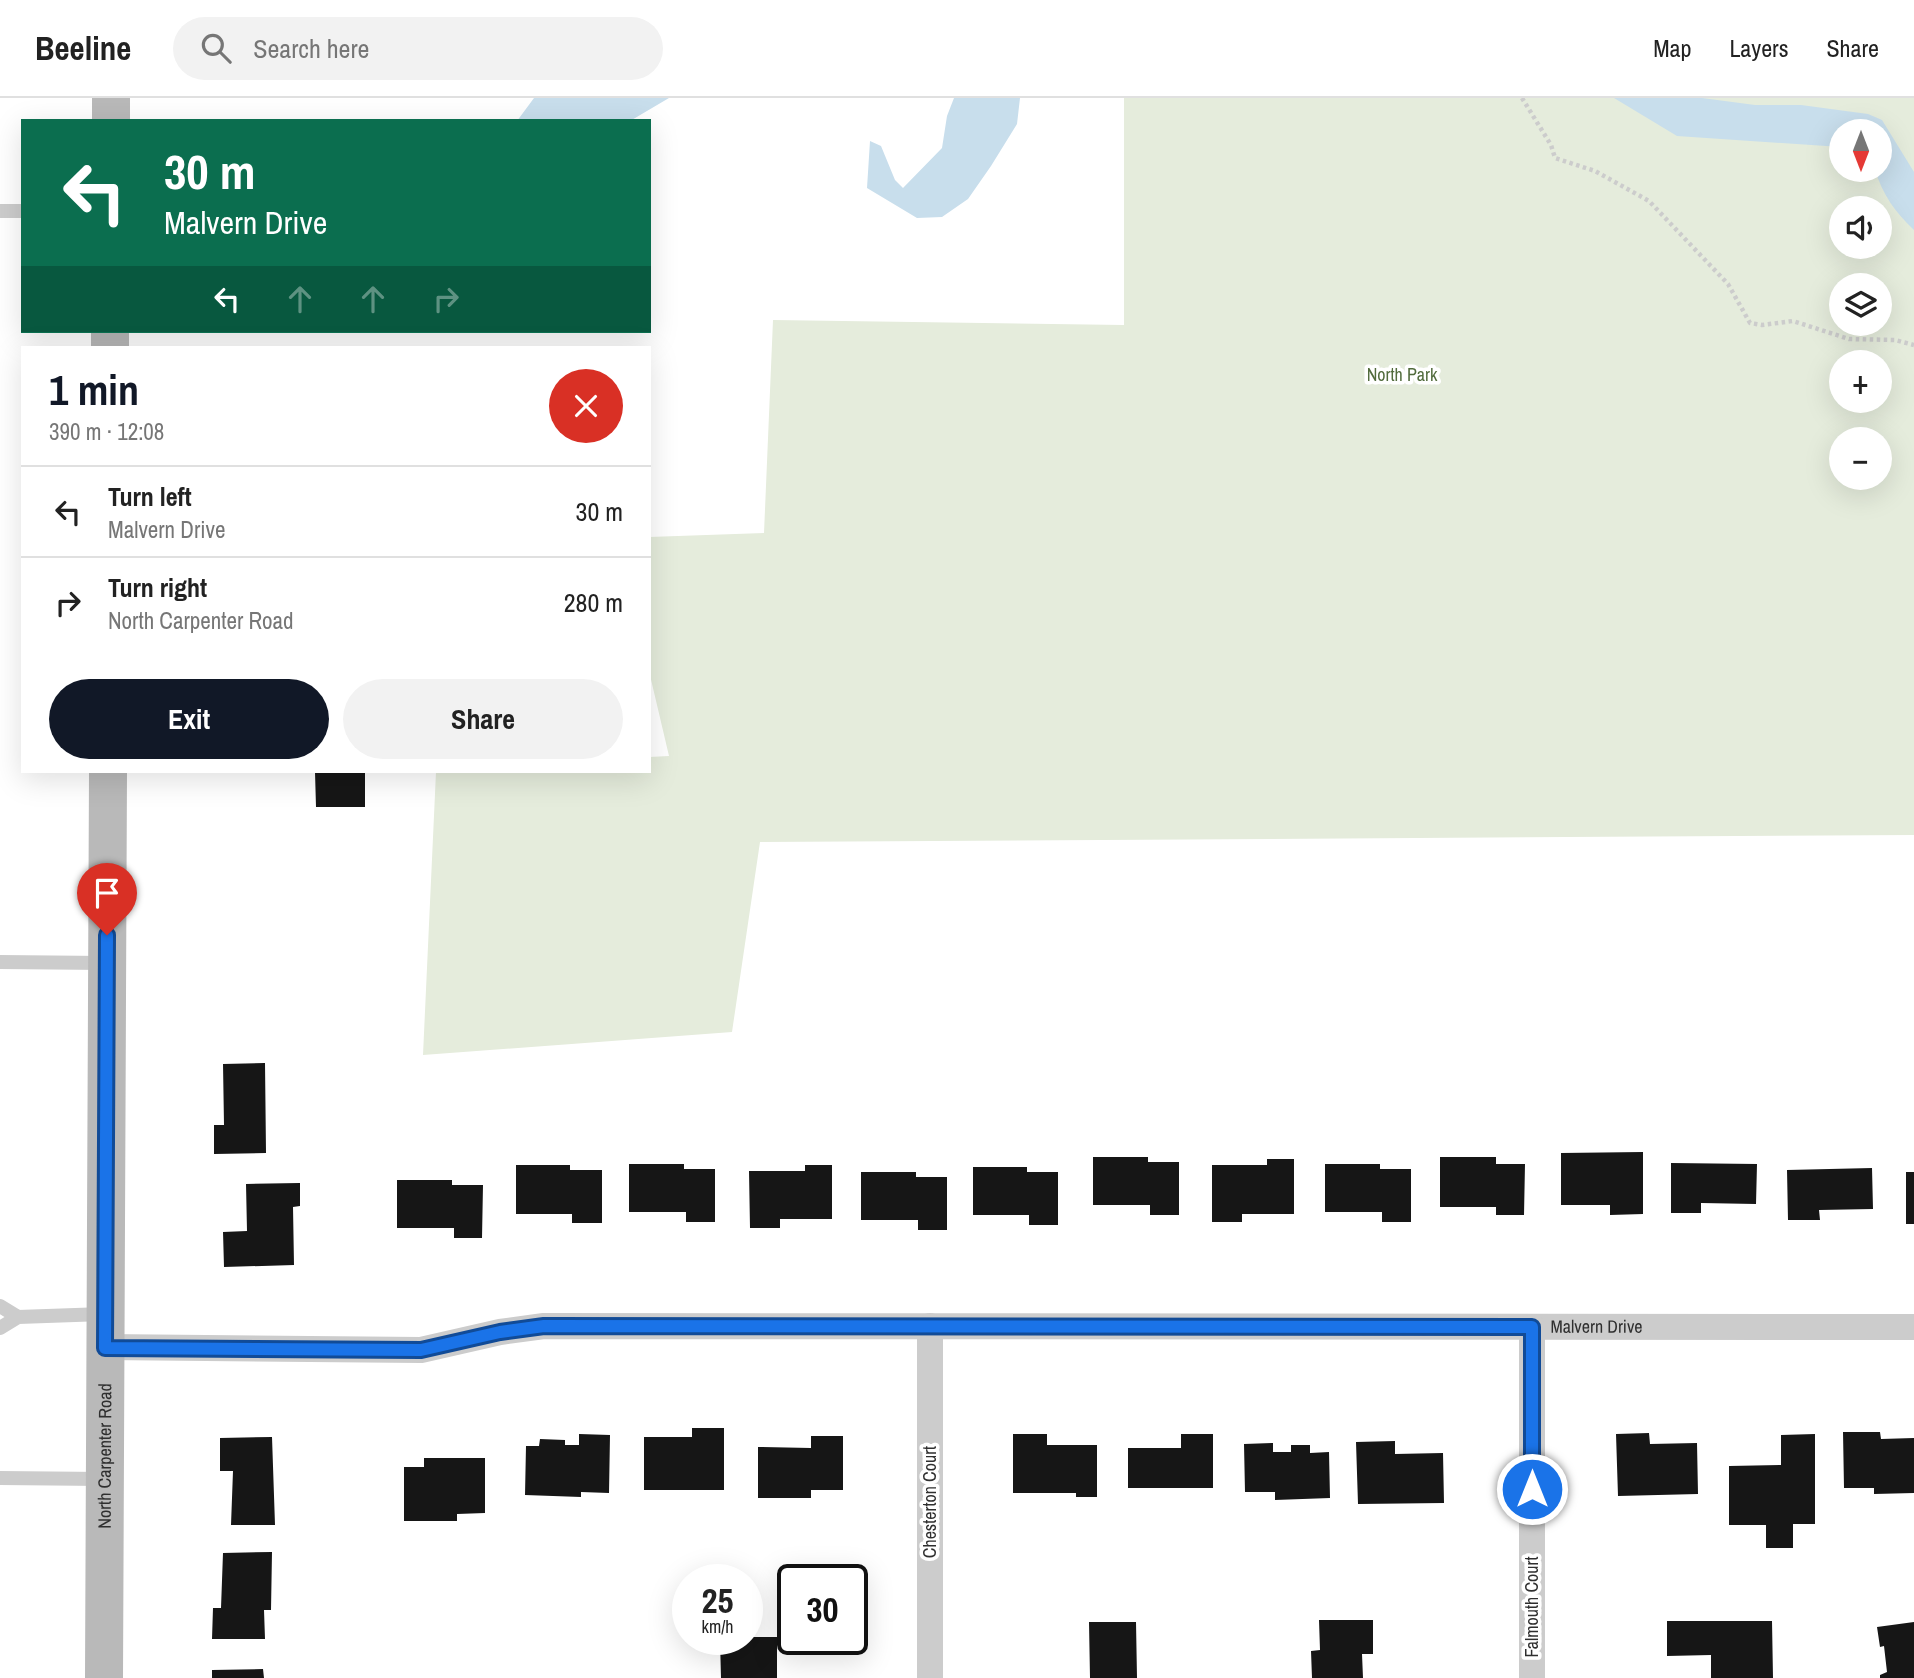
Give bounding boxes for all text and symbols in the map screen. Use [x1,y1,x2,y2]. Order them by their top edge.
search box [173,17,663,80]
text: Beeline [35,26,131,70]
icon: search [197,29,235,67]
text: Search here [253,31,369,66]
text: Map [1653,32,1691,64]
text: Layers [1729,32,1788,64]
text: Share [1826,32,1879,64]
north arrow [1829,119,1892,182]
map controls [1829,119,1892,490]
text: 30 m [164,138,256,204]
icon: left [49,147,140,238]
button: sound [1829,196,1892,259]
text: Malvern Drive [164,201,327,244]
button: layers [1829,273,1892,336]
icon: left [208,280,246,318]
icon: ahead [281,280,319,318]
icon: ahead [354,280,392,318]
icon: right [427,280,465,318]
button: + [1829,350,1892,413]
text: 1 min [49,362,139,418]
park label: North Park [1367,362,1438,387]
button: close [549,369,623,443]
text: 390 m · 12:08 [49,416,164,447]
button: − [1829,427,1892,490]
text: Turn left [108,479,192,514]
icon: left [49,493,87,531]
text: 30 m [576,494,623,529]
text: Malvern Drive [108,514,225,545]
text: Turn right [108,570,207,605]
icon: right [49,584,87,622]
text: 280 m [564,585,623,620]
text: North Carpenter Road [108,605,294,636]
button: Exit [49,679,329,759]
button: Share [343,679,623,759]
pin [77,863,137,935]
icon: arrive [88,874,126,912]
street label: Malvern Drive [1551,1314,1643,1339]
street label: North Carpenter Road [92,1383,117,1529]
street label: Chesterton Court [917,1446,942,1558]
position arrow [1495,1452,1569,1526]
street label: Falmouth Court [1519,1557,1544,1658]
speed limit sign: 30 [777,1564,868,1655]
text: 25 [702,1577,733,1624]
text: km/h [702,1614,734,1639]

